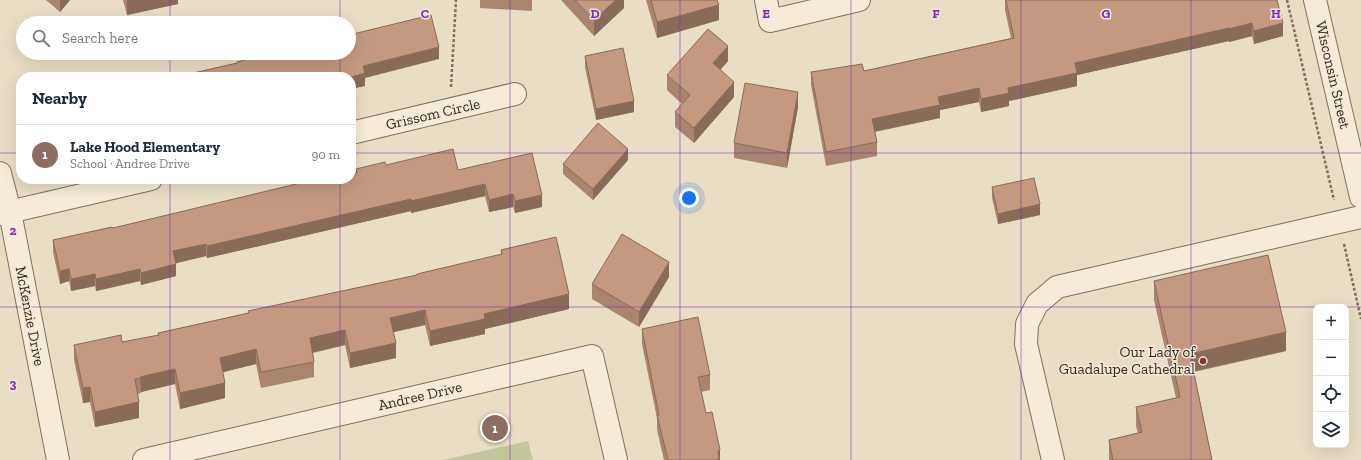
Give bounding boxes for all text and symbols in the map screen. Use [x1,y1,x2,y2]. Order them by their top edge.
text: C [421,6,429,21]
text: D [590,6,600,21]
text: E [762,6,770,21]
text: F [932,6,940,21]
text: G [1102,6,1111,21]
text: H [1271,6,1281,21]
search box [16,16,356,60]
street label: Wisconsin Street [1312,19,1354,131]
icon: search [30,27,52,49]
text: Search here [62,29,138,47]
text: Nearby [32,88,87,108]
street label: Grissom Circle [384,94,482,134]
text: Lake Hood Elementary [70,138,220,156]
text: 1 [42,147,48,162]
text: 90 m [311,147,340,162]
text: School · Andree Drive [70,156,190,171]
your location [679,188,699,208]
text: 2 [10,223,17,238]
street label: McKenzie Drive [11,264,49,368]
map controls [1313,304,1349,448]
button: + [1313,304,1349,340]
button: − [1313,340,1349,376]
place label: Our Lady of Guadalupe Cathedral [1059,343,1196,378]
marker: Our Lady of Guadalupe Cathedral [1198,356,1208,366]
text: 3 [10,376,17,391]
button: locate [1313,376,1349,412]
street label: Andree Drive [376,378,464,414]
button: layers [1313,412,1349,448]
pin: 1 [482,413,508,443]

